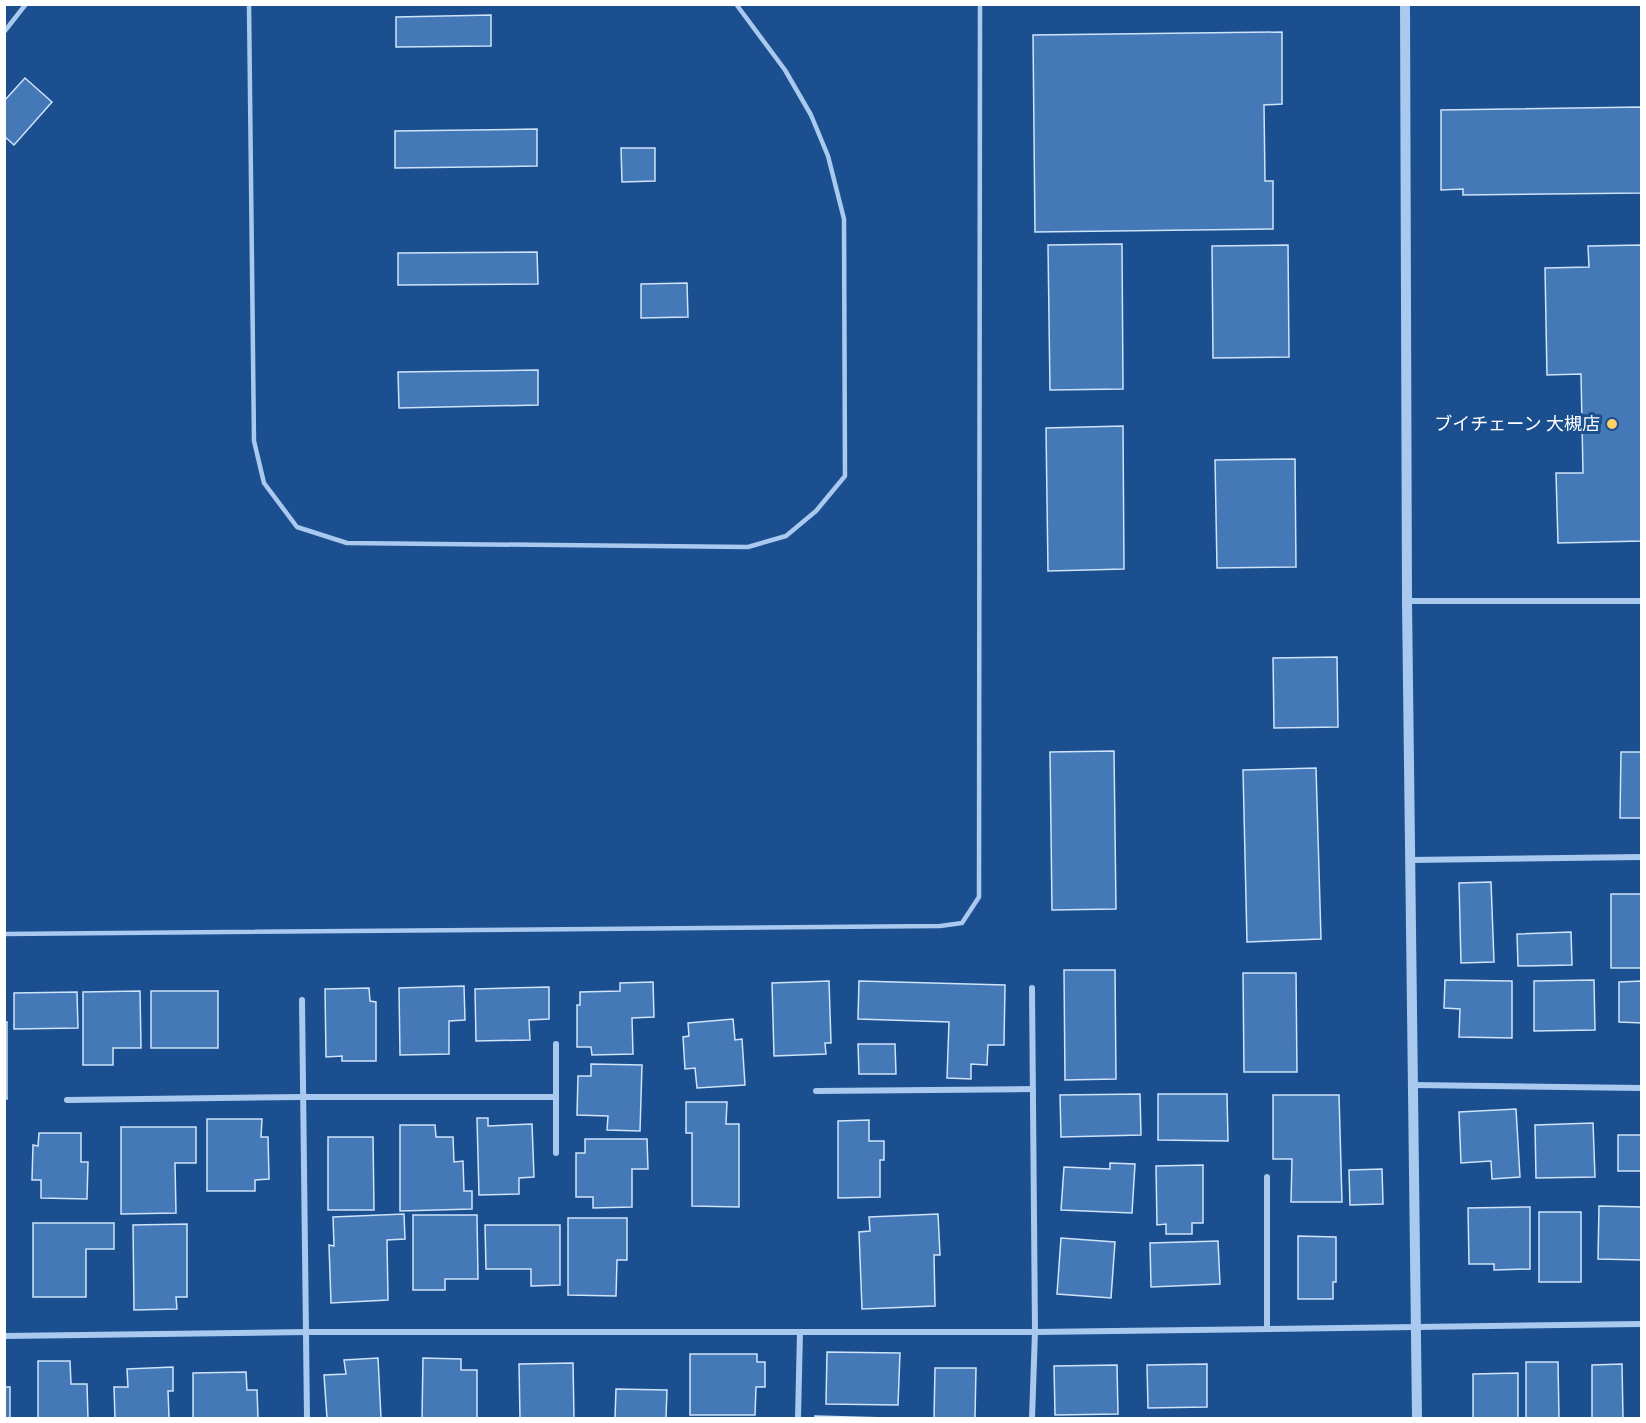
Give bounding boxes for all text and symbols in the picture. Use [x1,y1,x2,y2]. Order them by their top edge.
place label: ブイチェーン 大槻店 [1434,412,1600,434]
marker: ブイチェーン 大槻店 [1605,417,1619,431]

